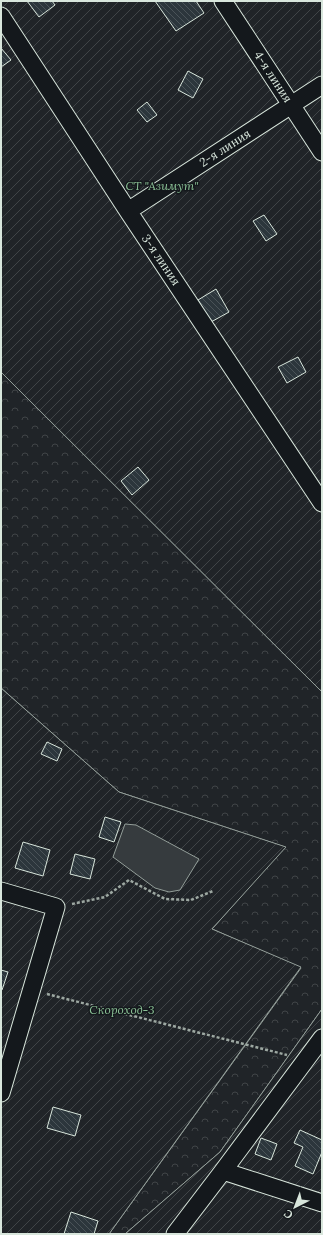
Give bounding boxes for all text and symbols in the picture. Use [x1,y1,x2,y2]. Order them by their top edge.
street label: 4-я линия [251,48,296,105]
street label: 2-я линия [196,126,253,170]
park label: СТ "Азимут" [126,178,198,193]
street label: 3-я линия [139,231,184,288]
park label: Скороход-3 [89,1002,155,1017]
north arrow [275,1187,315,1227]
text: С [280,1206,296,1222]

